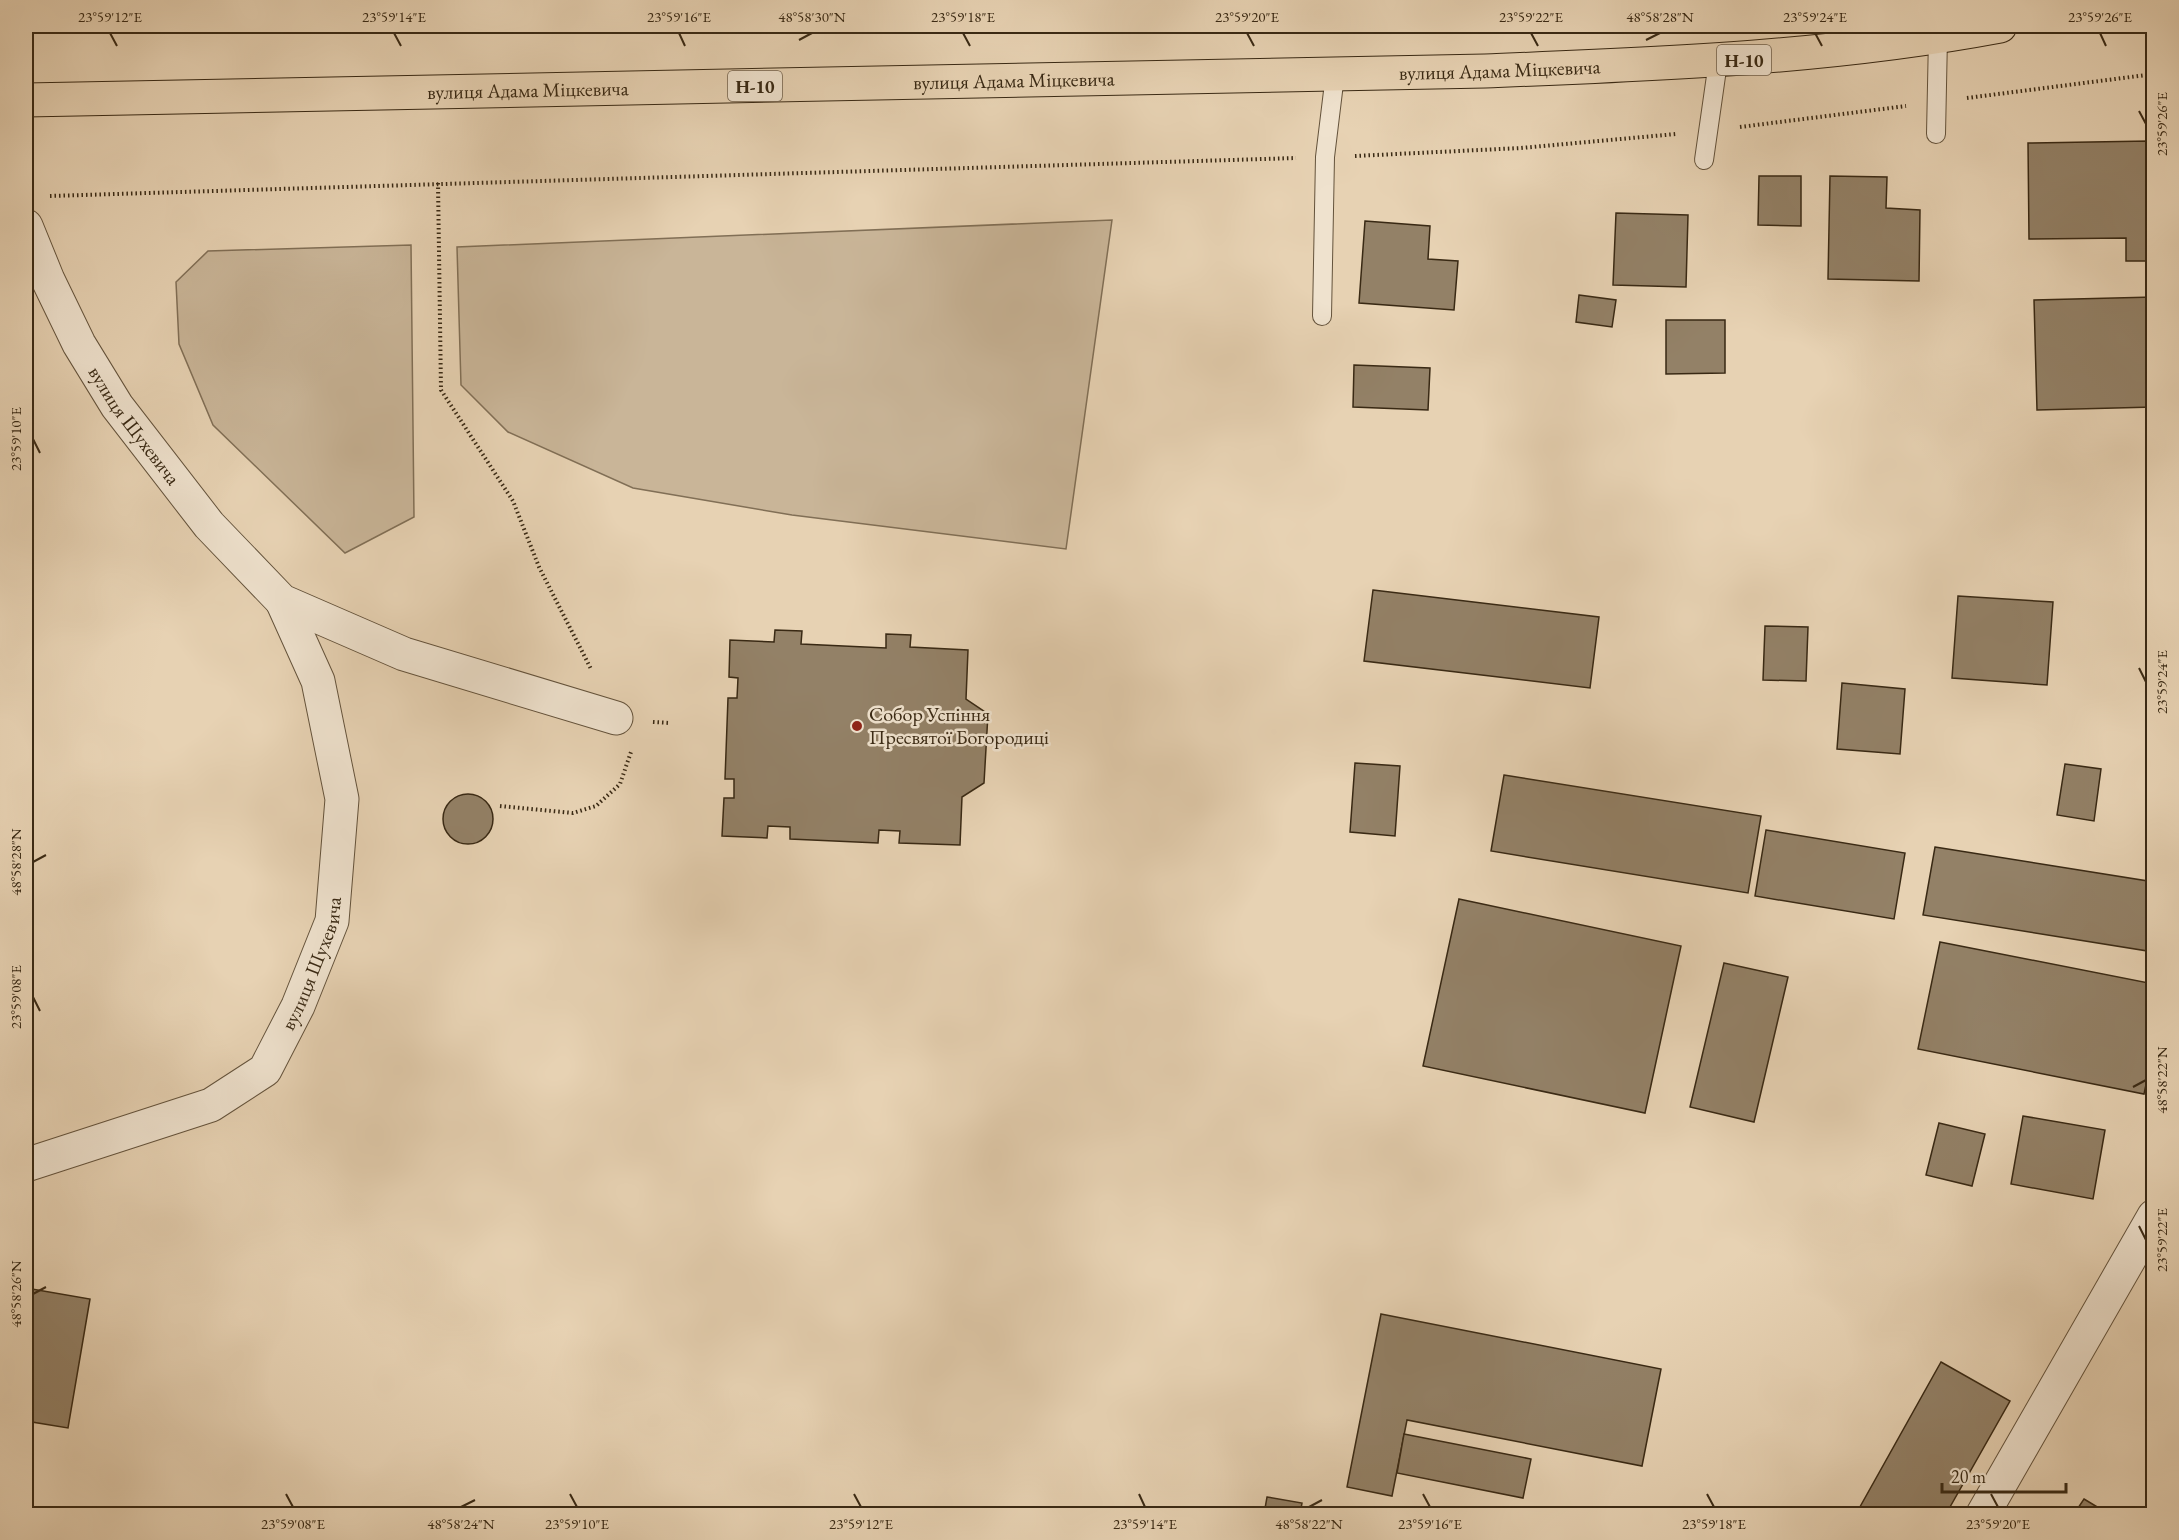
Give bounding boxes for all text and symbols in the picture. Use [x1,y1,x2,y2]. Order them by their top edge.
text: 23°59'12"E [78,7,143,26]
text: 23°59'14"E [362,7,427,26]
text: 23°59'16"E [647,7,712,26]
text: 48°58'30"N [778,7,846,26]
text: 23°59'18"E [931,7,996,26]
text: 23°59'20"E [1215,7,1280,26]
text: 23°59'22"E [1499,7,1564,26]
text: 48°58'28"N [1626,7,1694,26]
text: 23°59'24"E [1783,7,1848,26]
text: 23°59'26"E [2068,7,2133,26]
road number: Н-10 [1717,45,1771,75]
street label: вулиця Адама Міцкевича [1399,53,1601,86]
street label: вулиця Адама Міцкевича [913,65,1115,95]
road number: Н-10 [728,71,782,101]
street label: вулиця Адама Міцкевича [427,75,629,105]
text: 23°59'26"E [2152,91,2171,156]
street label: вулиця Шухевича [83,361,186,490]
text: 23°59'10"E [6,406,25,471]
text: 23°59'24"E [2152,649,2171,714]
place label: Собор Успіння Пресвятої Богородиці [869,701,1049,750]
marker: Собор Успіння Пресвятої Богородиці [850,719,864,733]
text: 48°58'28"N [6,828,25,896]
street label: вулиця Шухевича [275,896,347,1035]
text: 23°59'08"E [6,964,25,1029]
text: 48°58'22"N [2152,1046,2171,1114]
text: 23°59'22"E [2152,1207,2171,1272]
text: 48°58'26"N [6,1260,25,1328]
scale bar [1942,1456,2066,1494]
text: 20 m [1951,1465,1986,1488]
text: 23°59'08"E [261,1514,326,1533]
text: 48°58'24"N [427,1514,495,1533]
text: 23°59'10"E [545,1514,610,1533]
text: 23°59'12"E [829,1514,894,1533]
text: 23°59'14"E [1113,1514,1178,1533]
text: 48°58'22"N [1275,1514,1343,1533]
text: 23°59'16"E [1398,1514,1463,1533]
text: 23°59'18"E [1682,1514,1747,1533]
text: 23°59'20"E [1966,1514,2031,1533]

